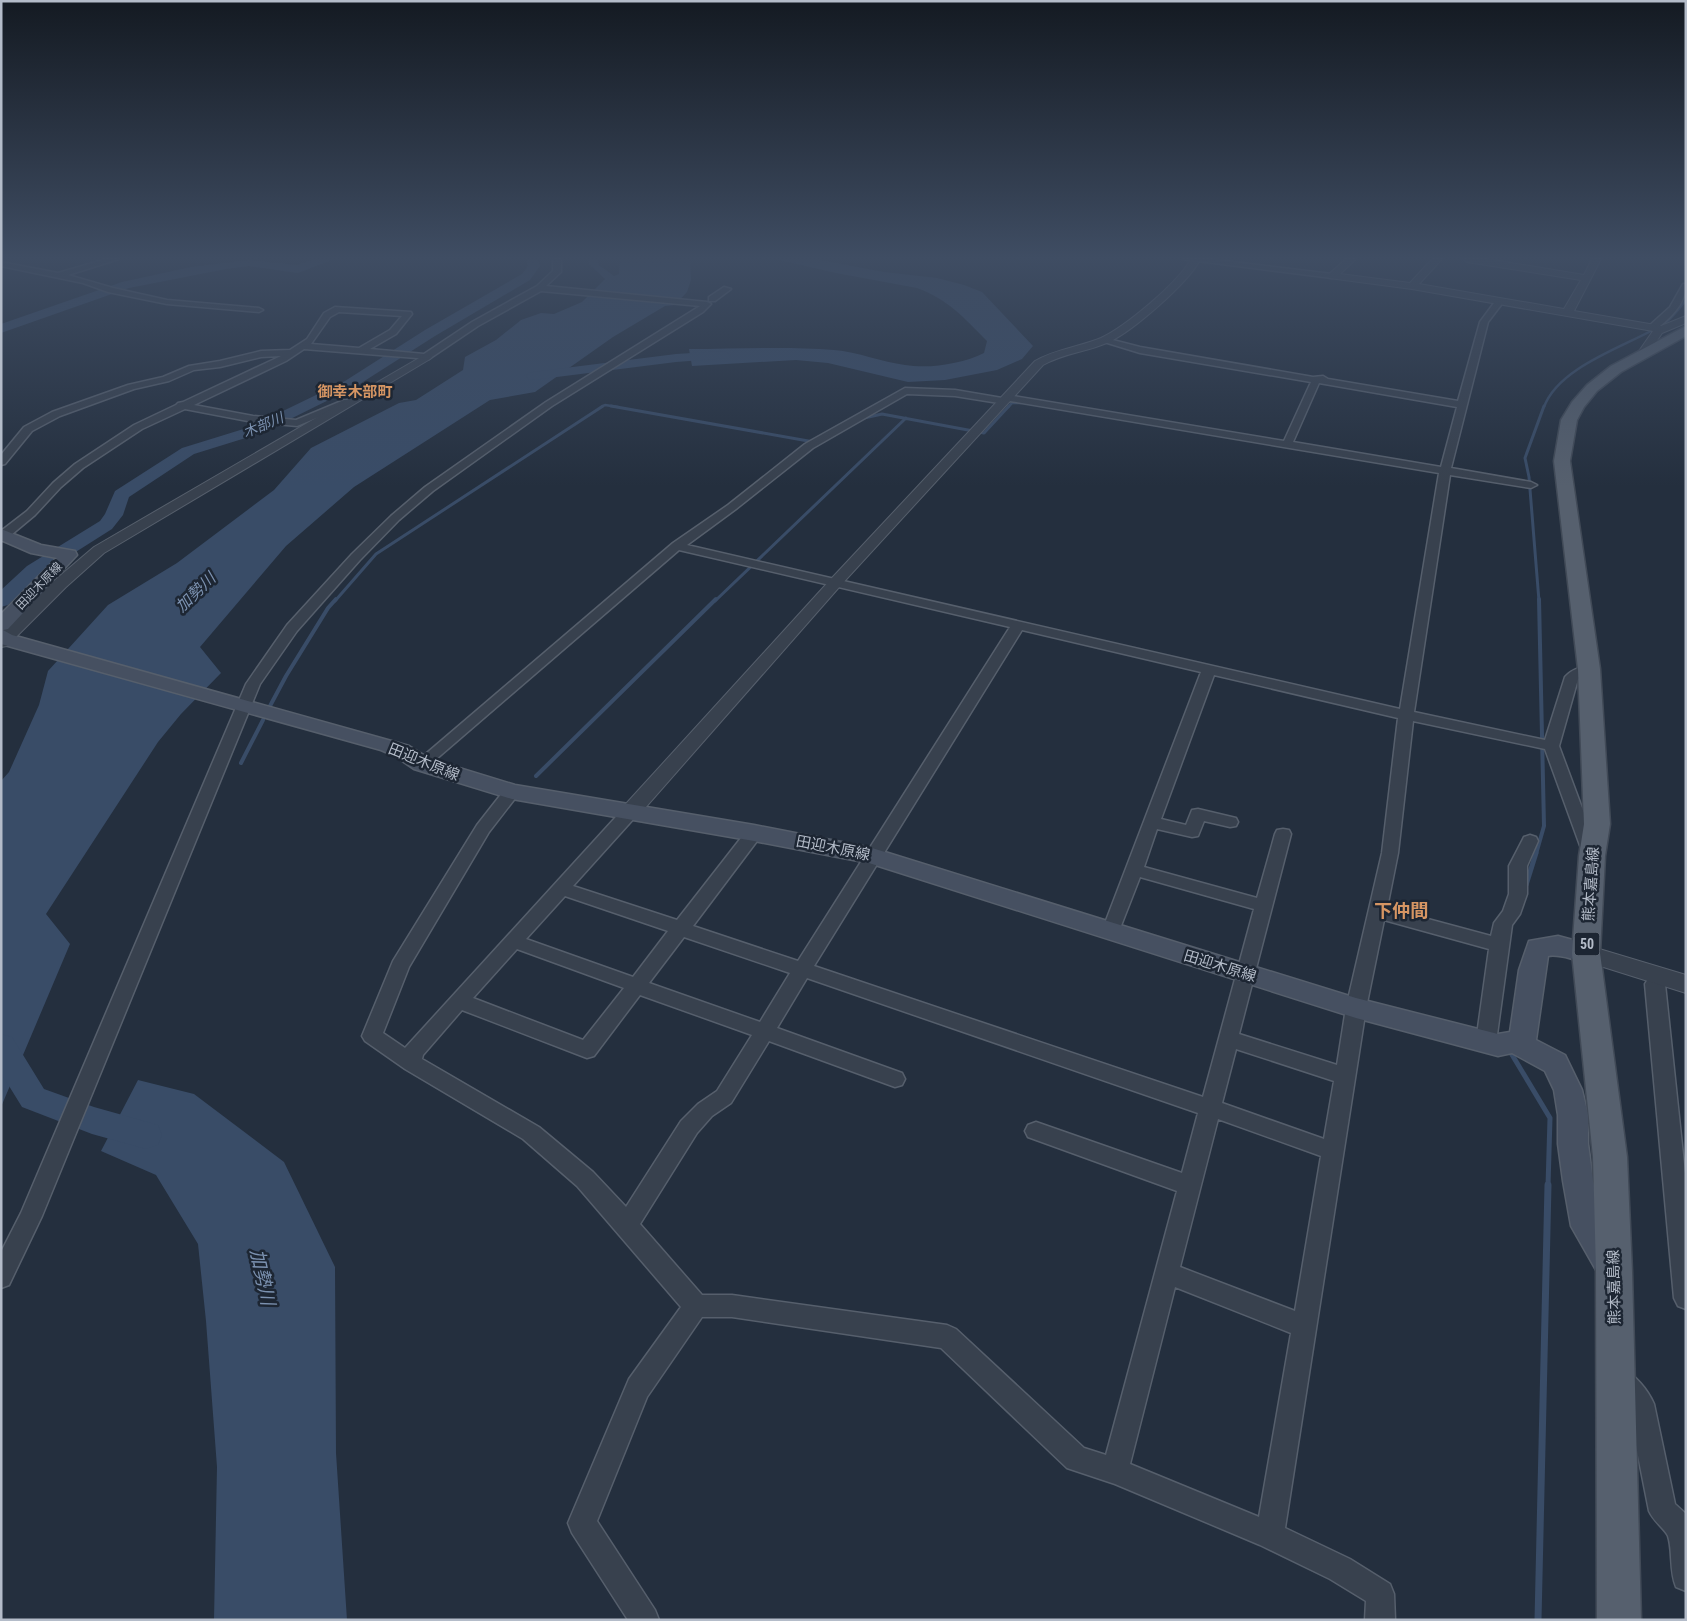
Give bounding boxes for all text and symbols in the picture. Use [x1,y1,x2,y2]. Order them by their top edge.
district label: 御幸木部町 [317,383,393,401]
water label: 木部川 [241,409,287,441]
street label: 田迎木原線 [13,560,65,612]
water label: 加勢川 [171,567,221,616]
street label: 田迎木原線 [386,740,462,784]
street label: 田迎木原線 [794,832,872,864]
street label: 熊本嘉島線 [1579,846,1603,922]
district label: 下仲間 [1374,900,1428,921]
road number: 50 [1574,932,1600,956]
street label: 田迎木原線 [1181,946,1259,986]
water label: 加勢川 [245,1247,280,1309]
street label: 熊本嘉島線 [1604,1249,1624,1325]

